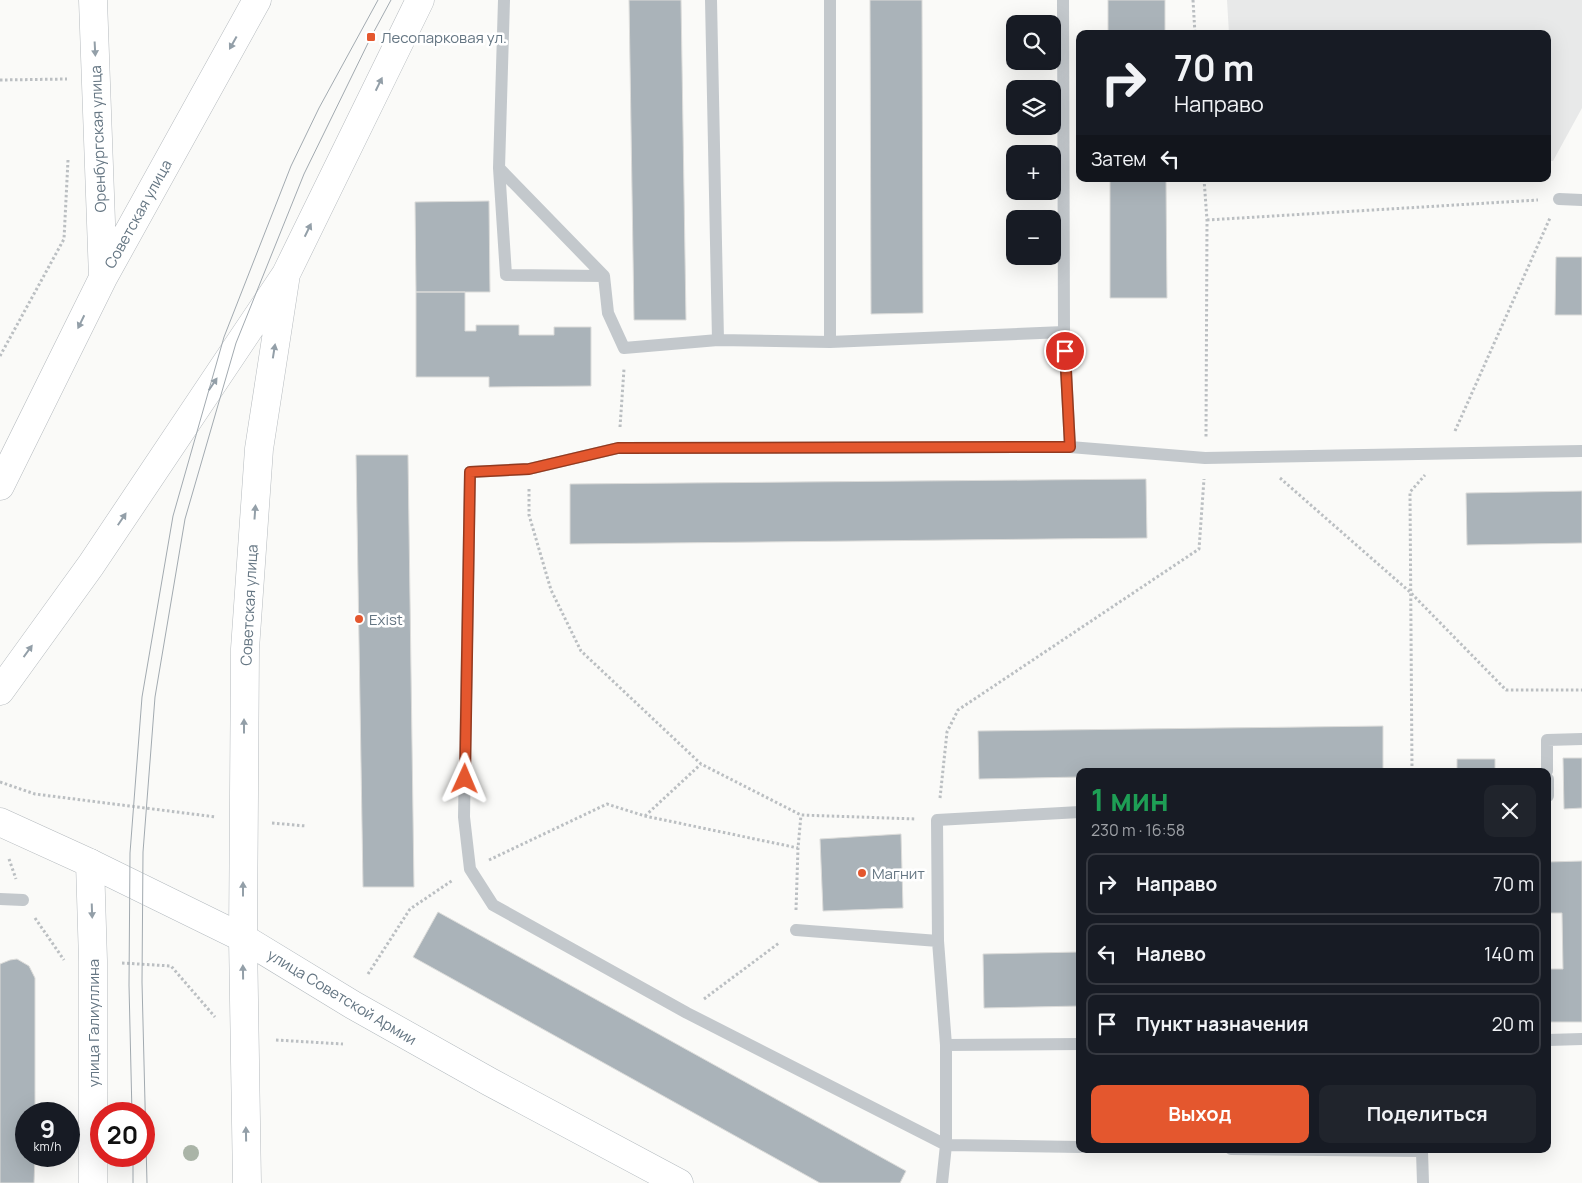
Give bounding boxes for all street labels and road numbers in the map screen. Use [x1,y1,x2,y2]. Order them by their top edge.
street label: Оренбургская улица [85,65,111,213]
street label: Советская улица [99,156,177,272]
street label: Советская улица [235,544,263,666]
street label: улица Советской Армии [263,944,421,1050]
street label: улица Галиуллина [83,959,104,1087]

